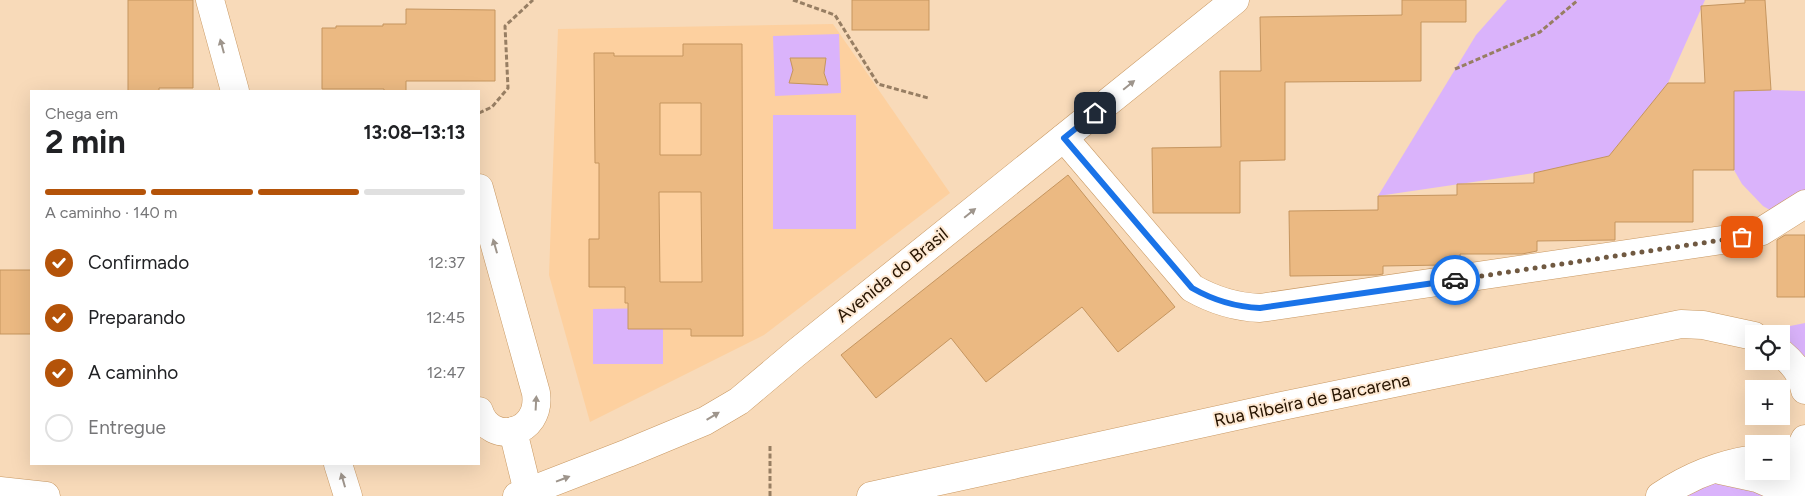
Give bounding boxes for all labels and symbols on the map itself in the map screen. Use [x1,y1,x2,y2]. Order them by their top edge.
one-way arrow [218,38,226,53]
one-way arrow [1122,80,1135,91]
pin [1074,92,1116,134]
one-way arrow [964,207,977,218]
pin [1721,216,1763,258]
street label: Avenida do Brasil [832,223,952,327]
one-way arrow [491,239,499,254]
courier [1430,255,1480,305]
street label: Rua Ribeira de Barcarena [1212,368,1412,432]
one-way arrow [533,394,541,410]
one-way arrow [706,412,719,421]
one-way arrow [338,472,346,487]
one-way arrow [556,475,571,483]

